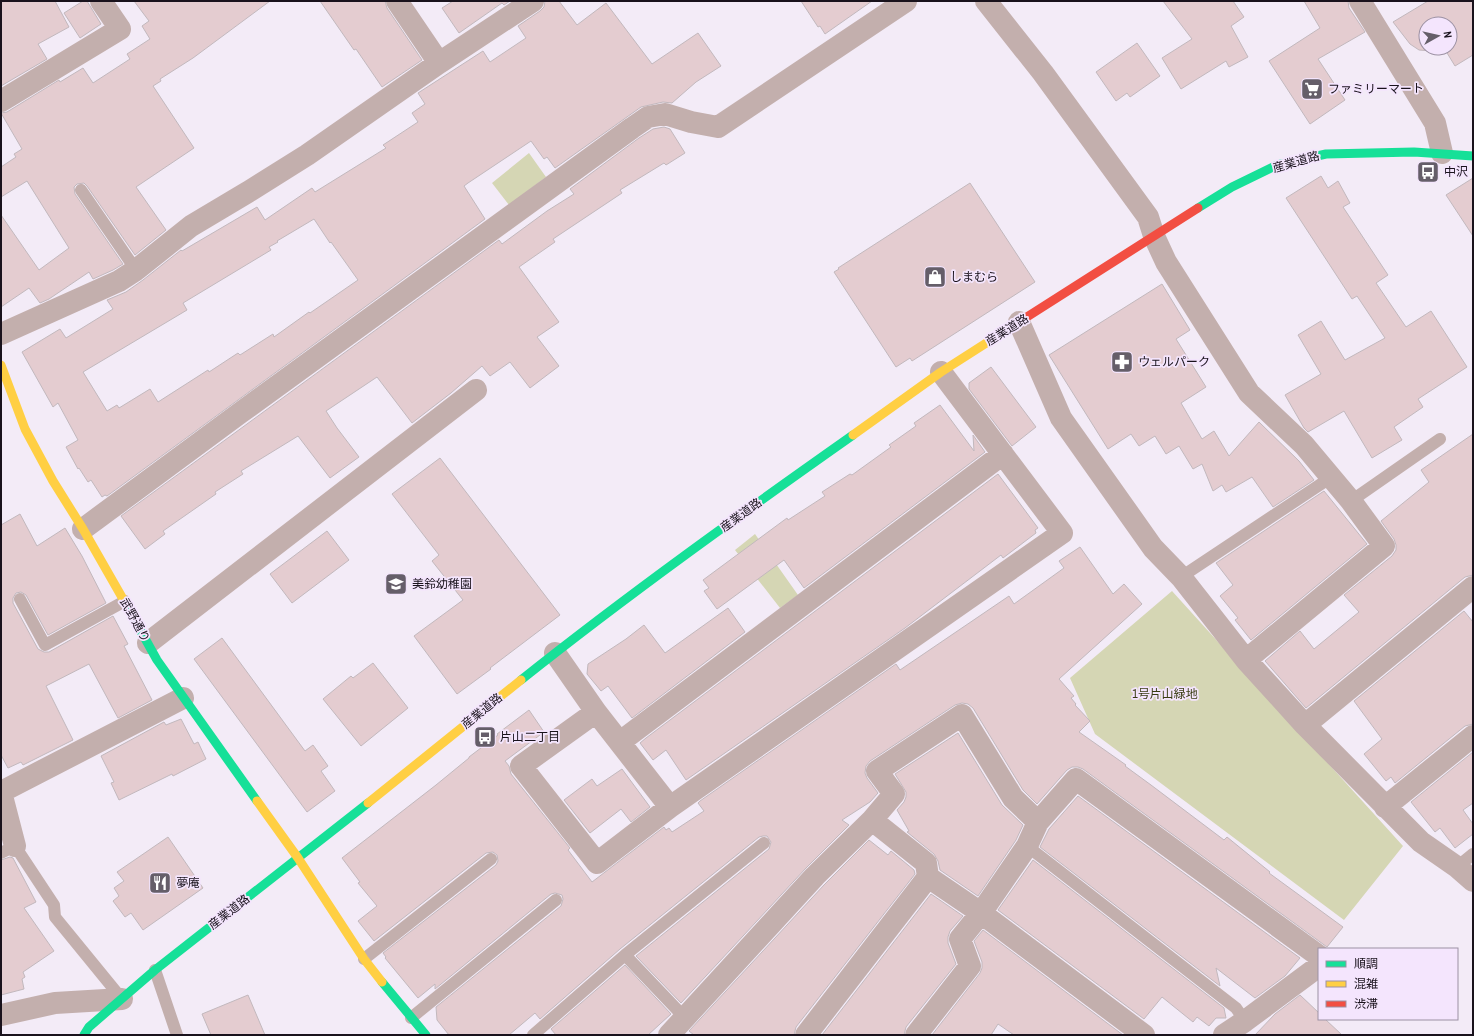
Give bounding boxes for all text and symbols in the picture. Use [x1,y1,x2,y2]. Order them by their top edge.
north arrow [1418,16,1458,56]
text: N [1441,30,1455,39]
supermarket icon: ファミリーマート [1299,76,1325,102]
place label: ファミリーマート [1328,81,1424,97]
street label: 産業道路 [1271,148,1321,176]
bus stop icon: 中沢 [1415,159,1441,185]
place label: 中沢 [1444,164,1468,180]
shop icon: しまむら [922,264,948,290]
place label: しまむら [950,269,998,285]
street label: 産業道路 [982,310,1032,350]
pharmacy icon: ウェルパーク [1109,349,1135,375]
place label: ウェルパーク [1138,354,1210,370]
street label: 産業道路 [717,494,765,536]
school or university icon: 美鈴幼稚園 [383,571,409,597]
place label: 美鈴幼稚園 [412,576,472,592]
street label: 武野通り [116,595,154,645]
park label: 1号片山緑地 [1132,686,1198,702]
street label: 産業道路 [458,690,506,732]
bus stop icon: 片山二丁目 [472,724,498,750]
place label: 片山二丁目 [500,729,560,745]
restaurant icon: 夢庵 [147,870,173,896]
place label: 夢庵 [176,875,200,891]
street label: 産業道路 [205,891,253,933]
legend [1318,948,1458,1020]
text: 順調 [1354,956,1378,972]
text: 混雑 [1354,976,1378,992]
text: 渋滞 [1354,996,1378,1012]

